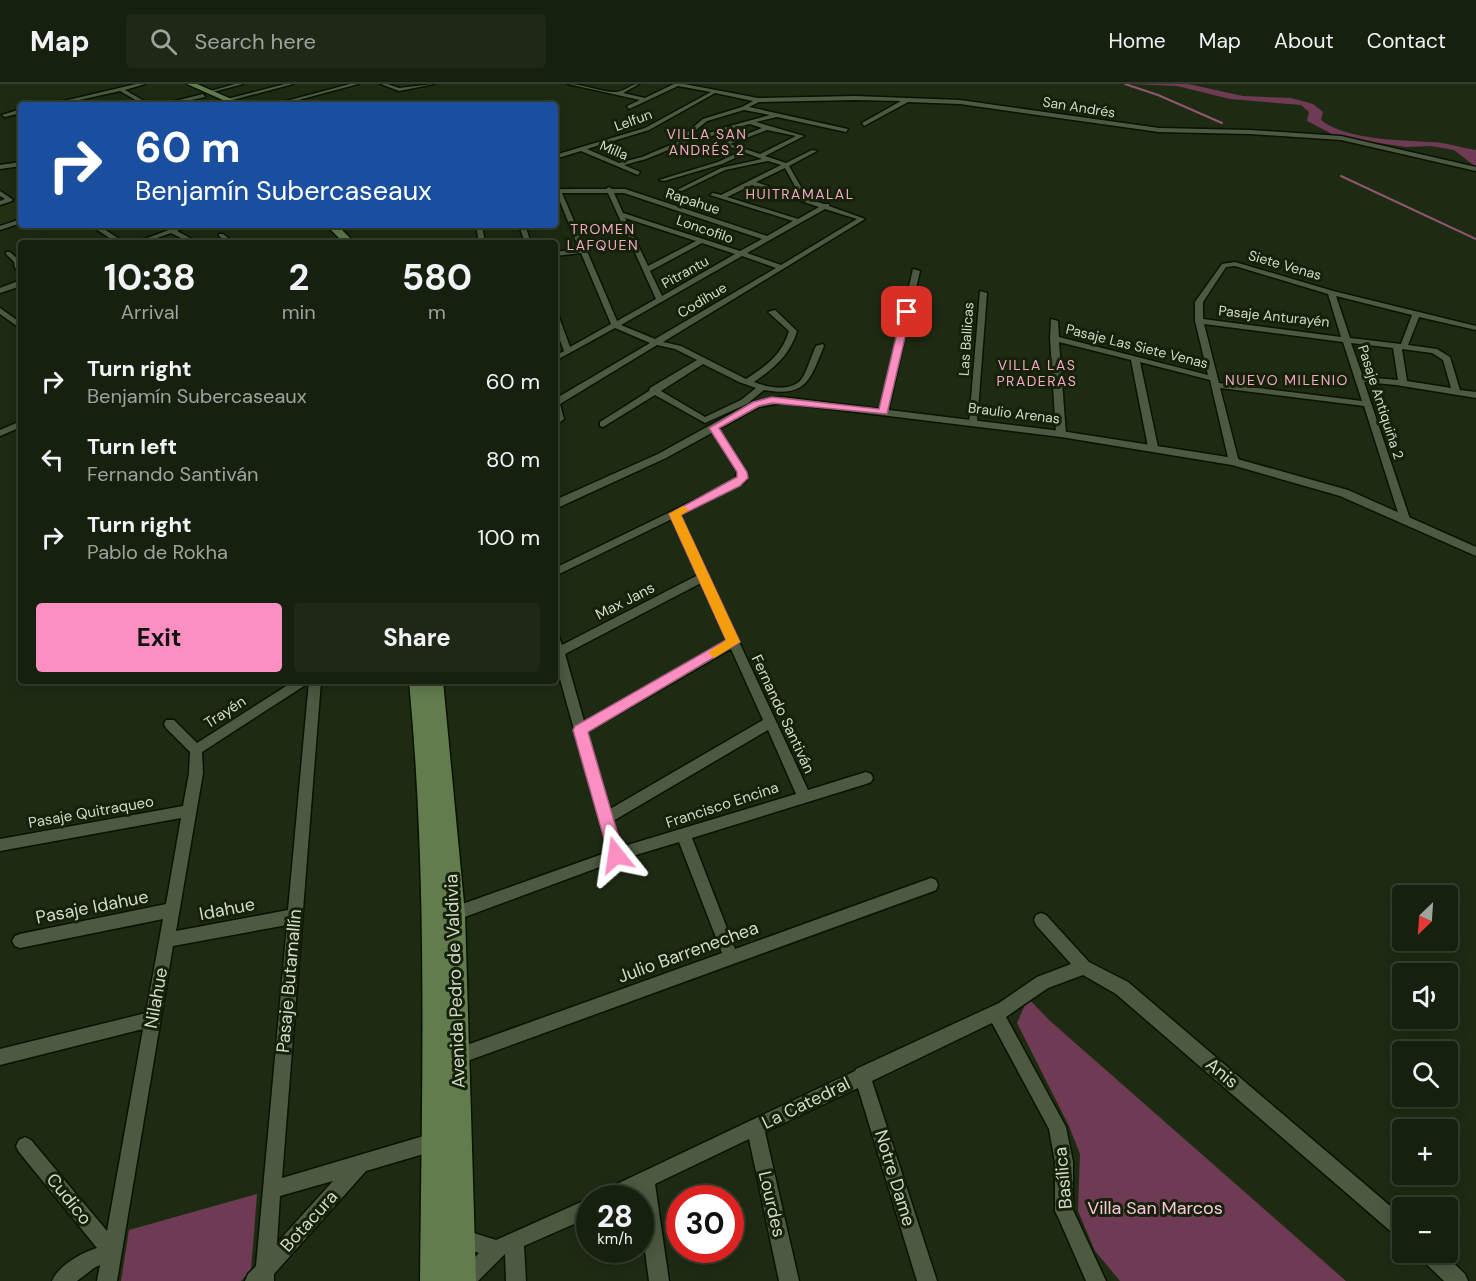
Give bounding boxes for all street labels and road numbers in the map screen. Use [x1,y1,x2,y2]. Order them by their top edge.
street label: San Andrés [1041,92,1117,122]
street label: Lelfun [612,105,654,135]
street label: Milla [597,136,631,164]
street label: Rapahue [664,184,723,218]
street label: Loncofilo [674,211,736,247]
street label: Siete Venas [1246,246,1324,284]
street label: Pitrantu [658,252,712,292]
street label: Codihue [674,278,730,322]
street label: Las Ballicas [954,301,978,377]
street label: Pasaje Anturayén [1218,301,1330,331]
street label: Pasaje Las Siete Venas [1064,320,1210,372]
street label: Pasaje Antiquiña 2 [1354,343,1408,461]
street label: Braulio Arenas [967,398,1061,428]
street label: Max Jans [592,578,658,624]
street label: Fernando Santiván [747,651,819,777]
street label: Trayén [200,691,250,733]
street label: Francisco Encina [663,777,781,833]
street label: Pasaje Quitraqueo [27,791,155,833]
street label: Avenida Pedro de Valdivia [439,873,471,1089]
street label: Pasaje Idahue [34,884,150,930]
street label: Idahue [197,892,257,926]
street label: Pasaje Butamallín [271,908,307,1054]
street label: Julio Barrenechea [614,915,762,989]
street label: Nilahue [139,966,173,1030]
street label: Anis [1201,1052,1243,1094]
street label: La Catedral [758,1071,854,1135]
street label: Notre Dame [869,1127,921,1229]
street label: Basílica [1048,1146,1078,1210]
street label: Cudico [41,1168,97,1230]
street label: Lourdes [753,1169,791,1239]
street label: Botacura [275,1185,343,1257]

